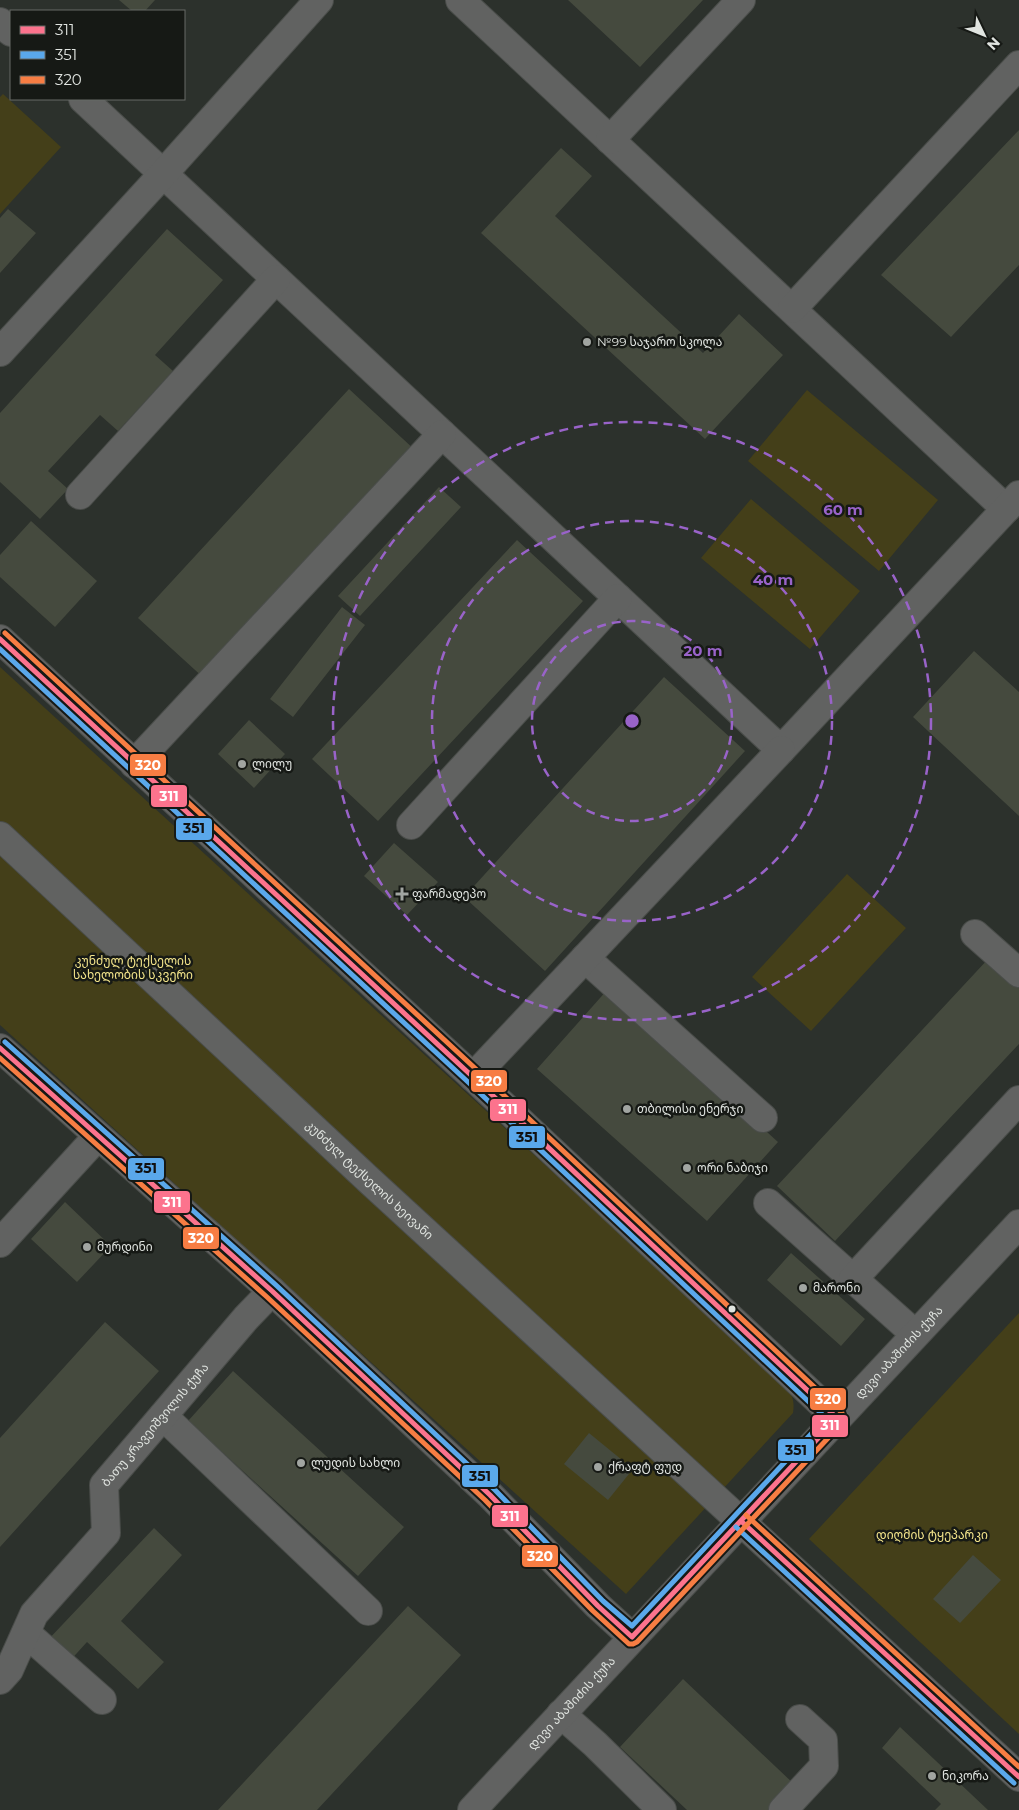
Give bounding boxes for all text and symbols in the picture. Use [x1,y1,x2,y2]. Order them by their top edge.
legend [10,10,185,100]
north arrow [959,10,1009,60]
text: 311 [55,20,74,39]
text: N [983,34,1004,54]
text: 351 [55,45,77,64]
text: 320 [55,70,82,89]
place label: №99 საჯარო სკოლა [597,334,722,350]
marker: №99 საჯარო სკოლა [581,336,593,348]
text: 60 m [823,500,863,519]
text: 40 m [753,570,793,589]
text: 20 m [683,641,723,660]
centre of rings [623,712,641,730]
line badge: 320 [129,753,167,777]
text: 320 [134,756,161,774]
place label: ლილუ [252,756,292,772]
marker: ლილუ [236,758,248,770]
line badge: 311 [150,784,188,808]
text: 311 [158,787,179,805]
line badge: 351 [175,817,213,841]
text: 351 [182,819,205,837]
place label: ფარმადეპო [412,886,486,902]
marker: ფარმადეპო [396,888,408,900]
park label: კუნძულ ტექსელის სახელობის სკვერი [73,953,193,983]
line badge: 320 [470,1069,508,1093]
text: 320 [475,1072,502,1090]
line badge: 311 [489,1098,527,1122]
text: 311 [497,1100,518,1118]
place label: თბილისი ენერჯი [637,1101,743,1117]
marker: თბილისი ენერჯი [621,1103,633,1115]
street label: კუნძულ ტექსელის ხეივანი [303,1117,437,1243]
line badge: 351 [508,1125,546,1149]
text: 351 [515,1128,538,1146]
line badge: 351 [127,1157,165,1181]
text: 351 [134,1159,157,1177]
place label: ორი ნაბიჯი [697,1160,768,1175]
marker: ორი ნაბიჯი [681,1162,693,1174]
line badge: 311 [153,1190,191,1214]
text: 311 [161,1193,182,1211]
line badge: 320 [182,1226,220,1250]
text: 320 [187,1229,214,1247]
place label: მურდინი [97,1239,153,1255]
marker: მურდინი [81,1241,93,1253]
place label: მარონი [813,1280,860,1295]
marker: მარონი [797,1282,809,1294]
street label: დევი აბაშიძის ქუჩა [852,1302,946,1402]
unlabelled marker [727,1304,737,1314]
street label: ბათუ კრავეიშვილის ქუჩა [98,1360,211,1490]
line badge: 320 [809,1387,847,1411]
text: 320 [814,1390,841,1408]
line badge: 311 [811,1414,849,1438]
text: 311 [819,1416,840,1434]
line badge: 351 [777,1438,815,1462]
text: 351 [784,1441,807,1459]
place label: ლუდის სახლი [311,1455,400,1471]
marker: ლუდის სახლი [295,1457,307,1469]
place label: ქრაფტ ფუდ [608,1459,682,1475]
marker: ქრაფტ ფუდ [592,1461,604,1473]
line badge: 351 [461,1464,499,1488]
text: 351 [468,1467,491,1485]
line badge: 311 [491,1504,529,1528]
text: 311 [499,1507,520,1525]
park label: დიღმის ტყეპარკი [876,1527,988,1543]
line badge: 320 [521,1544,559,1568]
text: 320 [526,1547,553,1565]
street label: დევი აბაშიძის ქუჩა [524,1653,618,1753]
place label: ნიკორა [942,1768,989,1783]
marker: ნიკორა [926,1770,938,1782]

